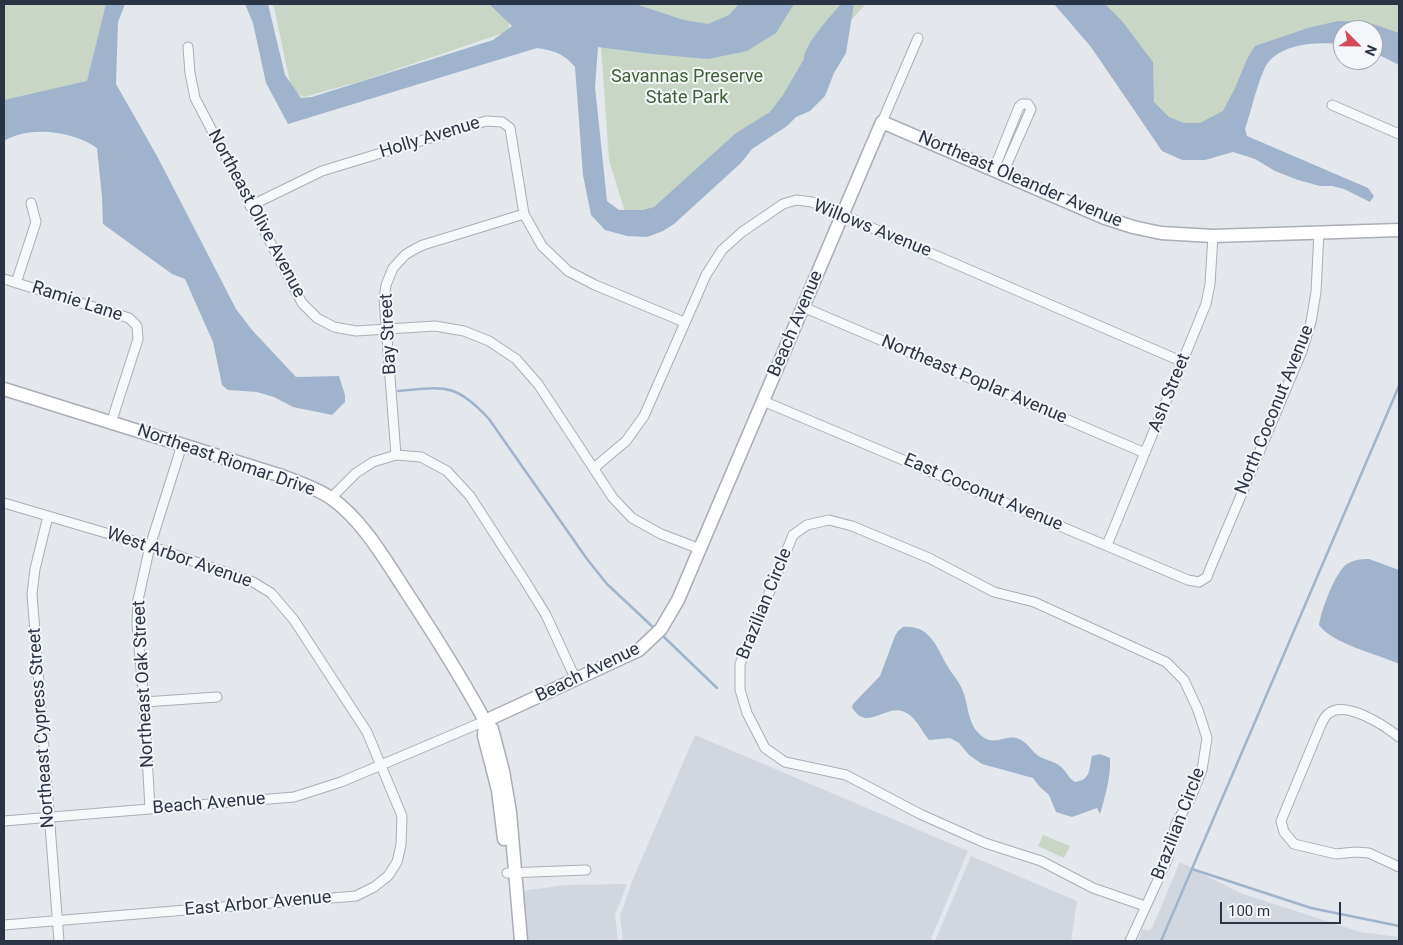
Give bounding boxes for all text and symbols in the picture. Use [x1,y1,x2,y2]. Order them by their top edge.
north arrow [1333,20,1383,70]
text: N [1362,43,1380,58]
park label: Savannas Preserve State Park [611,66,763,108]
street label: Holly Avenue [377,113,483,163]
street label: Northeast Olive Avenue [203,126,309,302]
street label: Northeast Oleander Avenue [915,127,1125,233]
street label: Willows Avenue [810,195,934,263]
street label: Beach Avenue [764,268,828,380]
street label: Ramie Lane [29,277,125,327]
street label: Bay Street [376,293,402,375]
street label: North Coconut Avenue [1231,322,1319,498]
street label: Northeast Poplar Avenue [878,331,1070,429]
street label: Ash Street [1144,351,1196,435]
street label: Northeast Riomar Drive [134,420,318,502]
street label: East Coconut Avenue [900,450,1066,536]
street label: West Arbor Avenue [103,523,255,593]
street label: Brazilian Circle [733,545,797,663]
street label: Northeast Oak Street [129,600,159,768]
street label: Northeast Cypress Street [24,627,60,829]
street label: Beach Avenue [532,638,644,708]
street label: Brazilian Circle [1148,765,1210,883]
street label: Beach Avenue [152,788,266,820]
street label: East Arbor Avenue [184,887,332,921]
scale bar [1223,892,1344,924]
text: 100 m [1228,902,1270,920]

